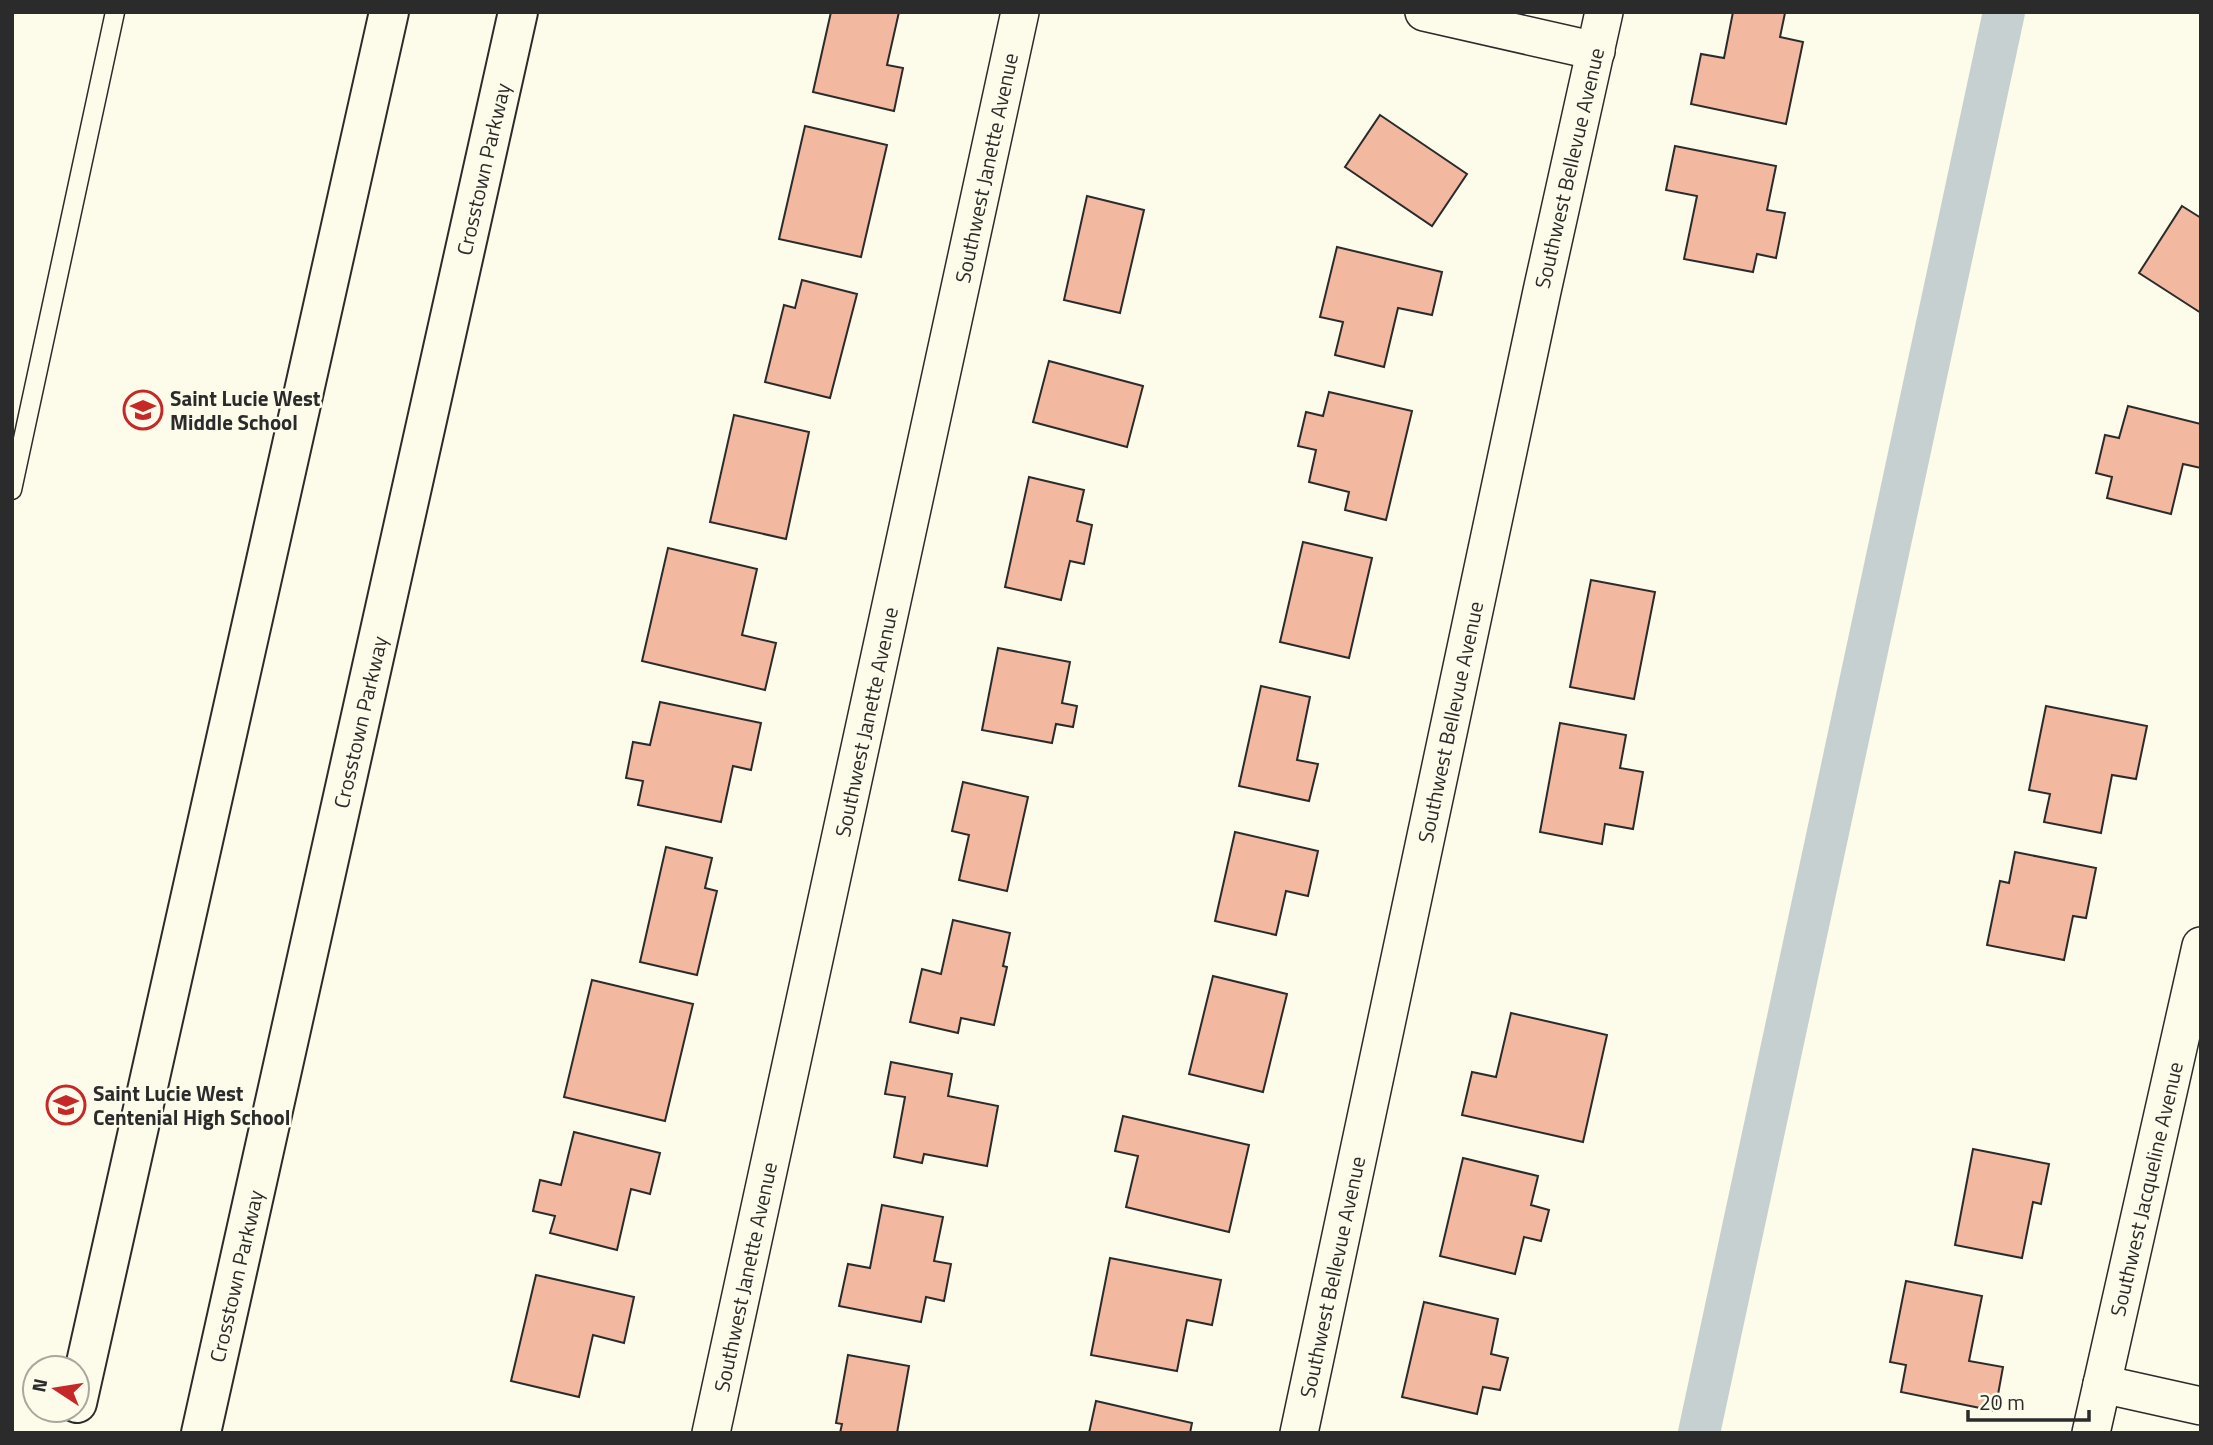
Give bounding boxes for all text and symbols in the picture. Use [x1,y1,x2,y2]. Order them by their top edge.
street label: Southwest Bellevue Avenue [1526,44,1612,292]
street label: Southwest Janette Avenue [946,50,1026,286]
street label: Crosstown Parkway [448,80,518,258]
place label: Saint Lucie West Middle School [170,382,321,438]
school or university icon: Saint Lucie West Middle School [122,389,164,431]
street label: Southwest Bellevue Avenue [1409,598,1491,846]
street label: Southwest Janette Avenue [826,604,906,840]
street label: Crosstown Parkway [325,633,395,811]
street label: Southwest Jacqueline Avenue [2101,1058,2191,1320]
place label: Saint Lucie West Centenial High School [93,1077,290,1133]
school or university icon: Saint Lucie West Centenial High School [45,1084,87,1126]
street label: Southwest Bellevue Avenue [1291,1153,1373,1401]
street label: Southwest Janette Avenue [705,1159,785,1395]
street label: Crosstown Parkway [201,1187,271,1365]
north arrow [21,1354,91,1424]
text: N [23,1376,54,1395]
scale bar [1968,1378,2089,1422]
text: 20 m [1979,1386,2025,1418]

